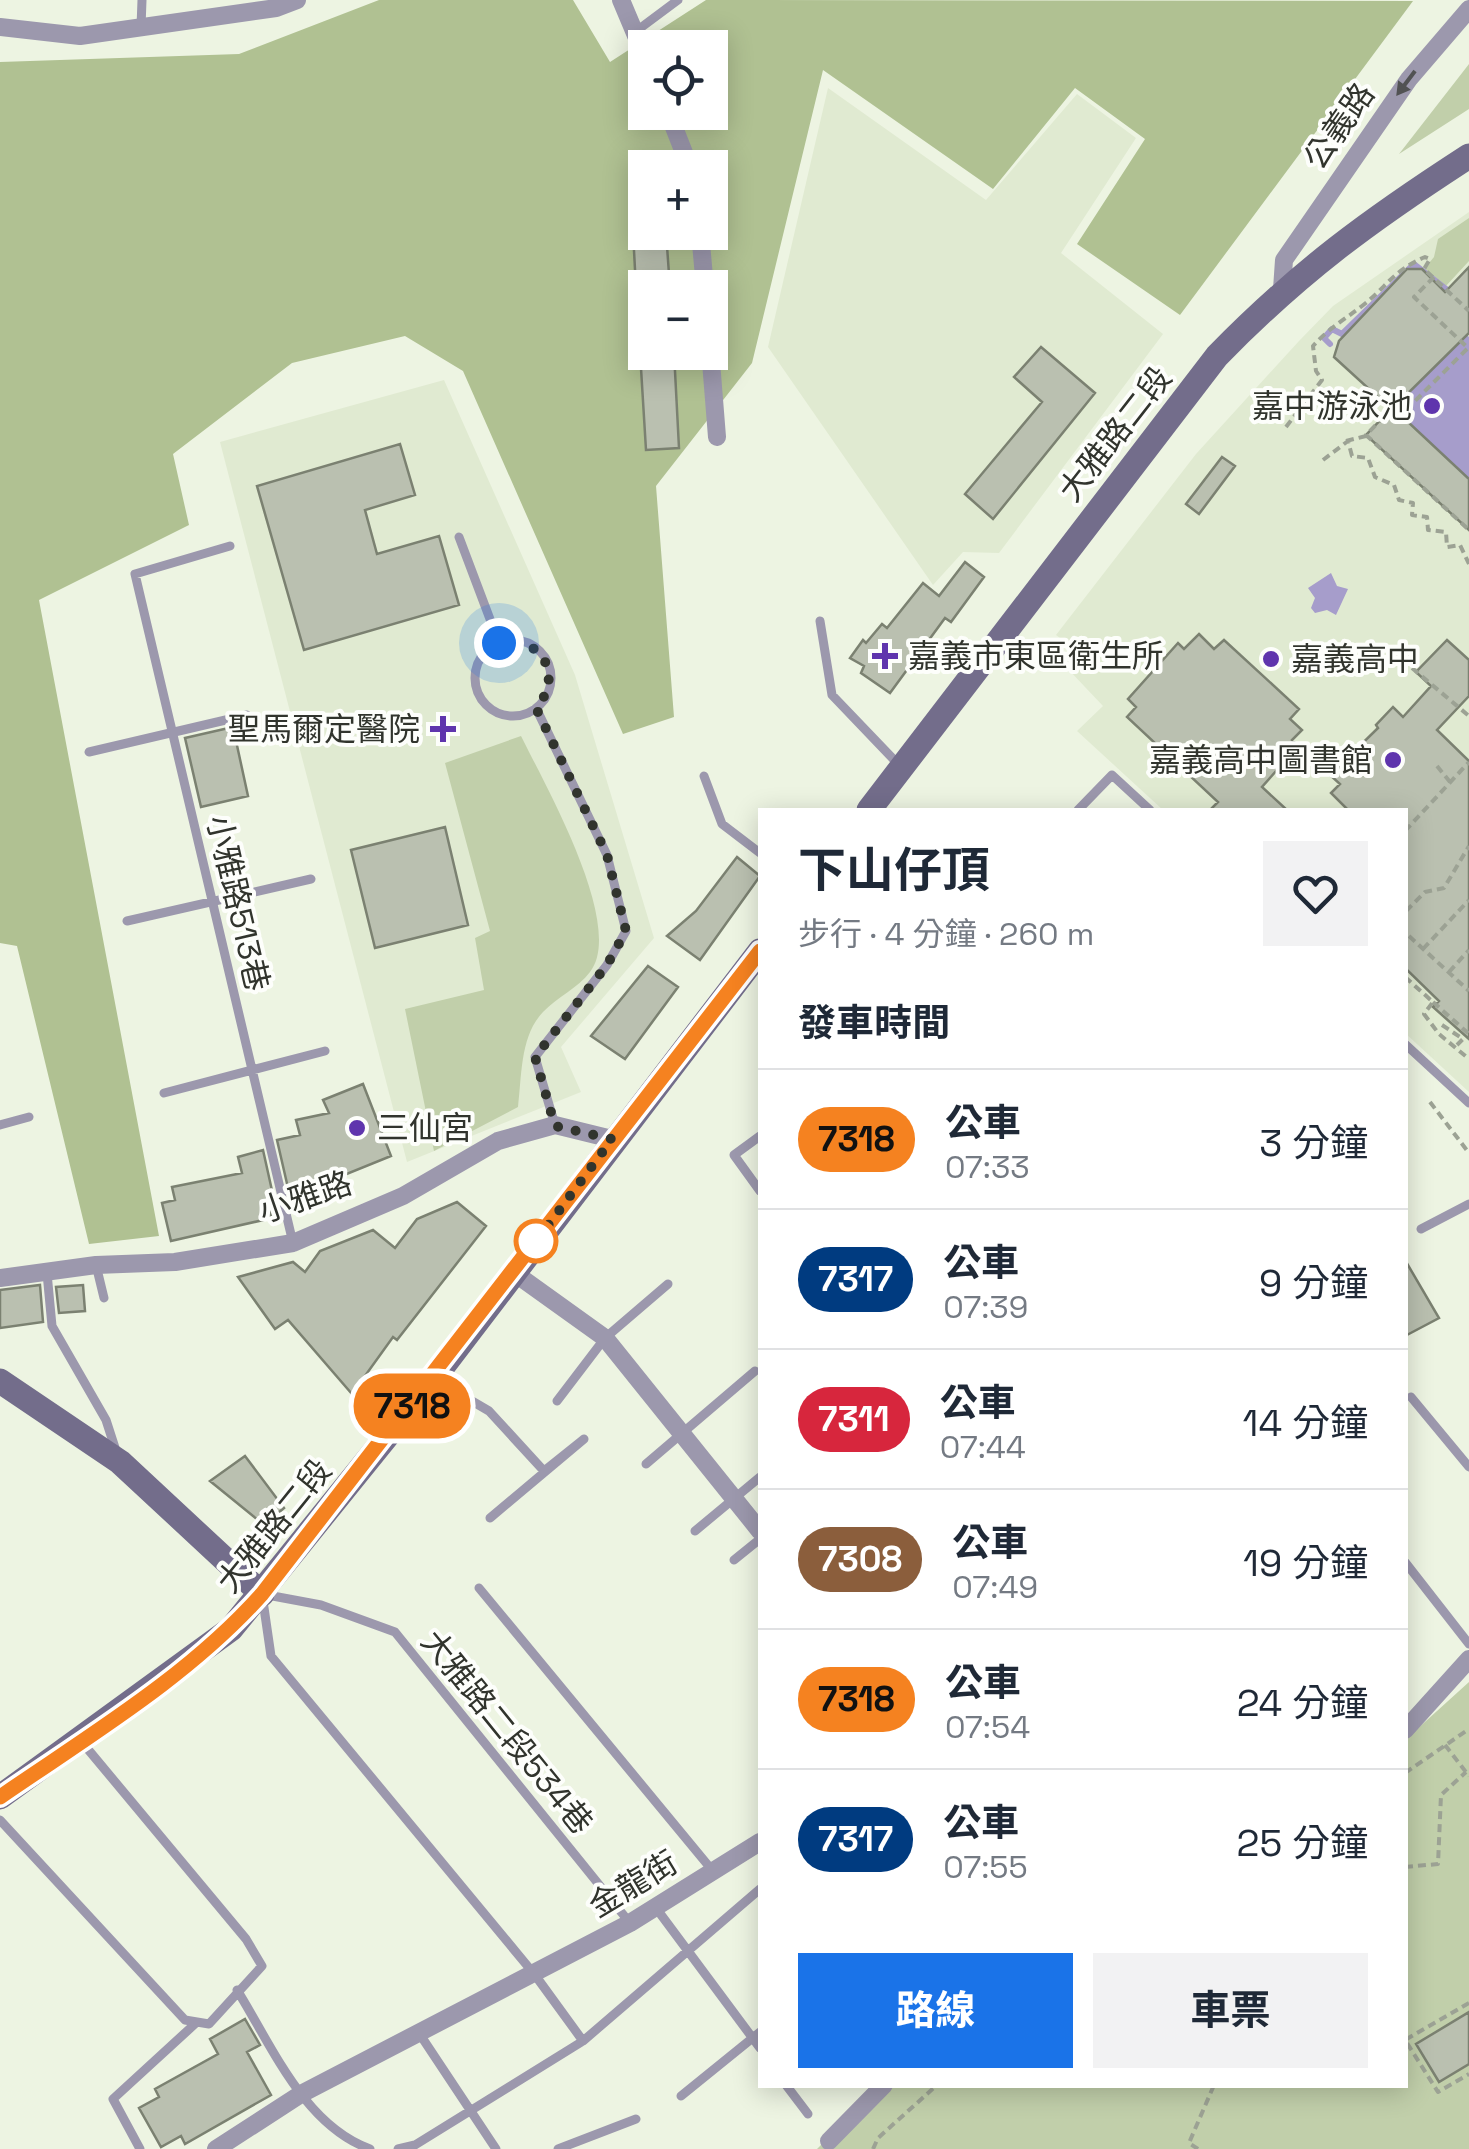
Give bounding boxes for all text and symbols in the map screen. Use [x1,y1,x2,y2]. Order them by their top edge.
map controls [628,30,728,370]
button: locate [628,30,728,130]
one-way arrow [1397,70,1417,96]
street label: 公義路 [1295,75,1383,177]
button: + [628,150,728,250]
button: − [628,270,728,370]
street label: 大雅路二段 [1050,359,1180,509]
place label: 嘉中游泳池 [1252,386,1412,426]
marker: 嘉中游泳池 [1421,395,1443,417]
your location [474,618,524,668]
place label: 嘉義市東區衛生所 [908,636,1164,676]
place label: 嘉義高中 [1291,639,1419,679]
marker: 嘉義市東區衛生所 [872,643,898,669]
marker: 嘉義高中 [1260,648,1282,670]
place label: 聖馬爾定醫院 [228,709,420,749]
marker: 聖馬爾定醫院 [430,716,456,742]
place label: 嘉義高中圖書館 [1149,740,1373,780]
marker: 嘉義高中圖書館 [1382,749,1404,771]
street label: 小雅路513巷 [198,811,278,995]
text: 下山仔頂 [798,840,990,901]
button: heart [1263,841,1368,946]
text: 步行 · 4 分鐘 · 260 m [798,914,1094,954]
text: 發車時間 [798,999,950,1047]
text: 公車 [945,1099,1021,1147]
place label: 三仙宮 [377,1108,473,1148]
marker: 三仙宮 [346,1117,368,1139]
text: 7318 [818,1117,895,1161]
text: 3 分鐘 [1259,1119,1368,1167]
text: 07:33 [945,1147,1030,1187]
street label: 小雅路 [253,1162,357,1232]
unlabelled marker [515,1220,557,1262]
text: 公車 [943,1239,1019,1287]
text: 7317 [818,1257,893,1301]
text: 9 分鐘 [1259,1259,1368,1307]
text: 07:39 [943,1287,1028,1327]
line badge: 7318 [342,1374,482,1438]
text: 公車 [940,1379,1016,1427]
text: 7318 [374,1384,450,1428]
text: 7311 [818,1397,890,1441]
text: 14 分鐘 [1243,1399,1368,1447]
text: 07:44 [940,1427,1026,1467]
street label: 大雅路二段 [208,1451,340,1601]
text: 公車 [952,1519,1028,1567]
text: 7308 [818,1537,902,1581]
text: 19 分鐘 [1243,1539,1368,1587]
text: 07:49 [952,1567,1038,1607]
street label: 大雅路二段534巷 [413,1622,601,1842]
text: 公車 [945,1659,1021,1707]
text: 7318 [818,1677,895,1721]
text: 24 分鐘 [1237,1679,1368,1727]
text: 07:54 [945,1707,1030,1747]
text: 公車 [943,1799,1019,1847]
text: 7317 [818,1817,893,1861]
text: 25 分鐘 [1237,1819,1368,1867]
street label: 金龍街 [582,1842,684,1926]
text: 07:55 [943,1847,1028,1887]
button: 路線 [798,1953,1073,2068]
button: 車票 [1093,1953,1368,2068]

